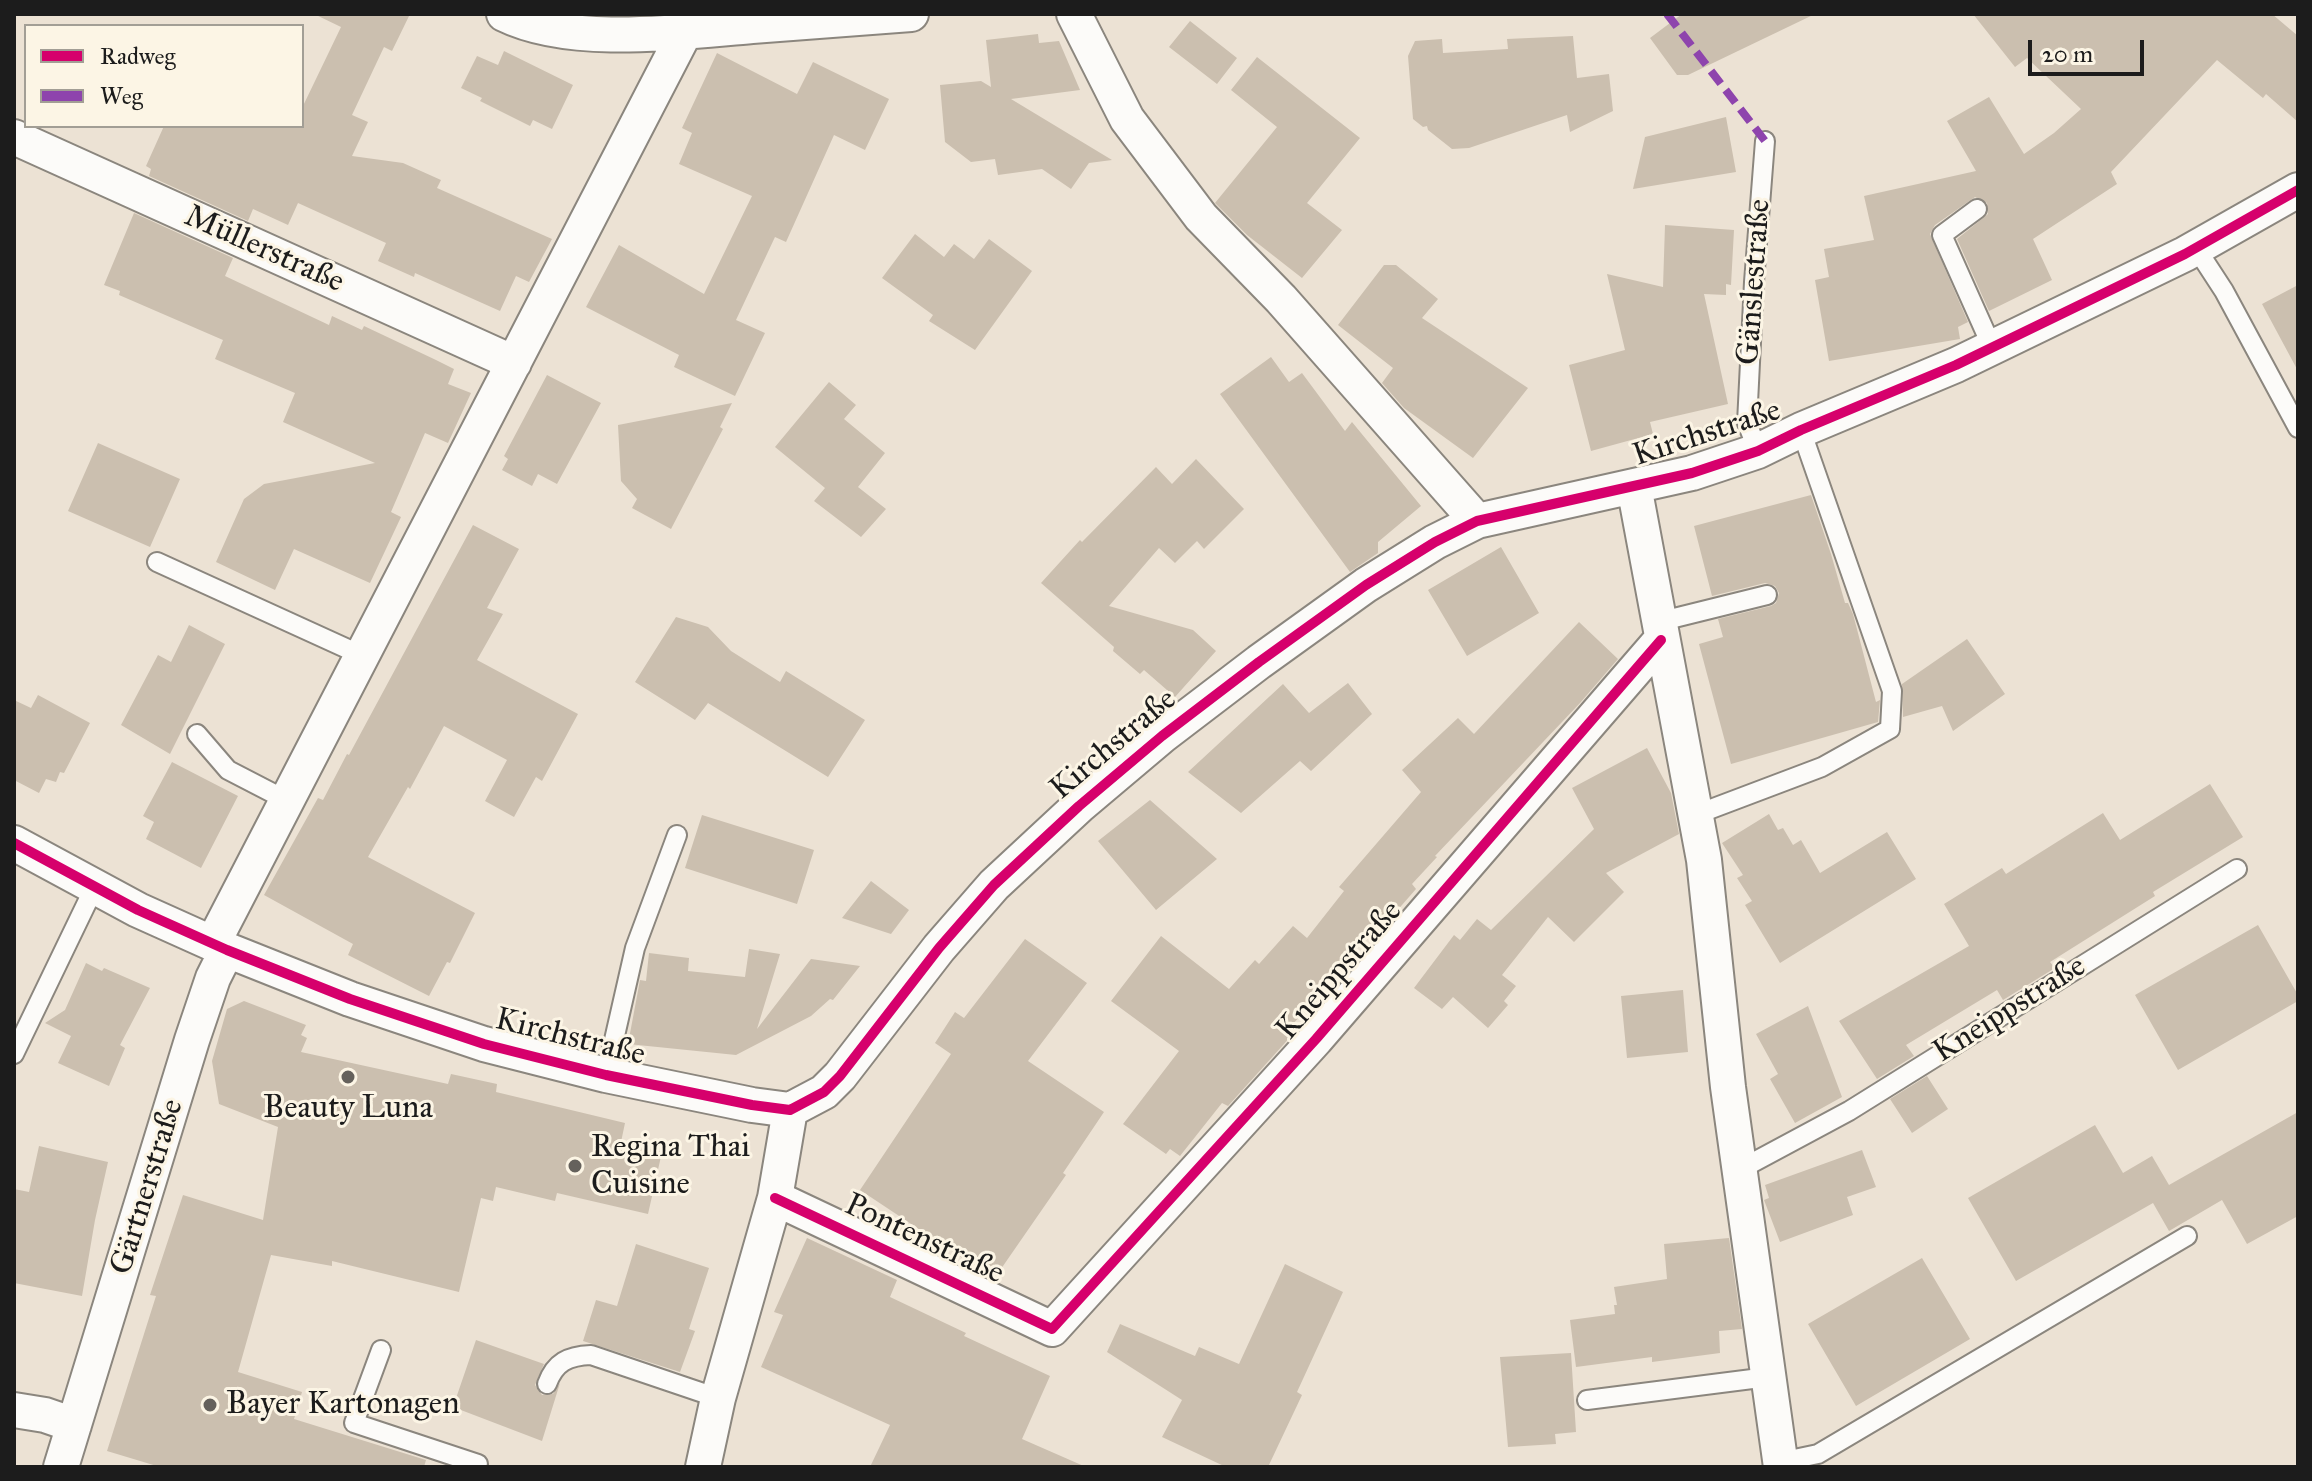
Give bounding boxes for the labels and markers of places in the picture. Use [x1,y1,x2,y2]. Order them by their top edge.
marker: Beauty Luna [339,1068,357,1086]
place label: Beauty Luna [263,1090,433,1128]
place label: Regina Thai Cuisine [591,1129,750,1204]
marker: Regina Thai Cuisine [566,1157,584,1175]
place label: Bayer Kartonagen [226,1386,459,1424]
marker: Bayer Kartonagen [201,1396,219,1414]

